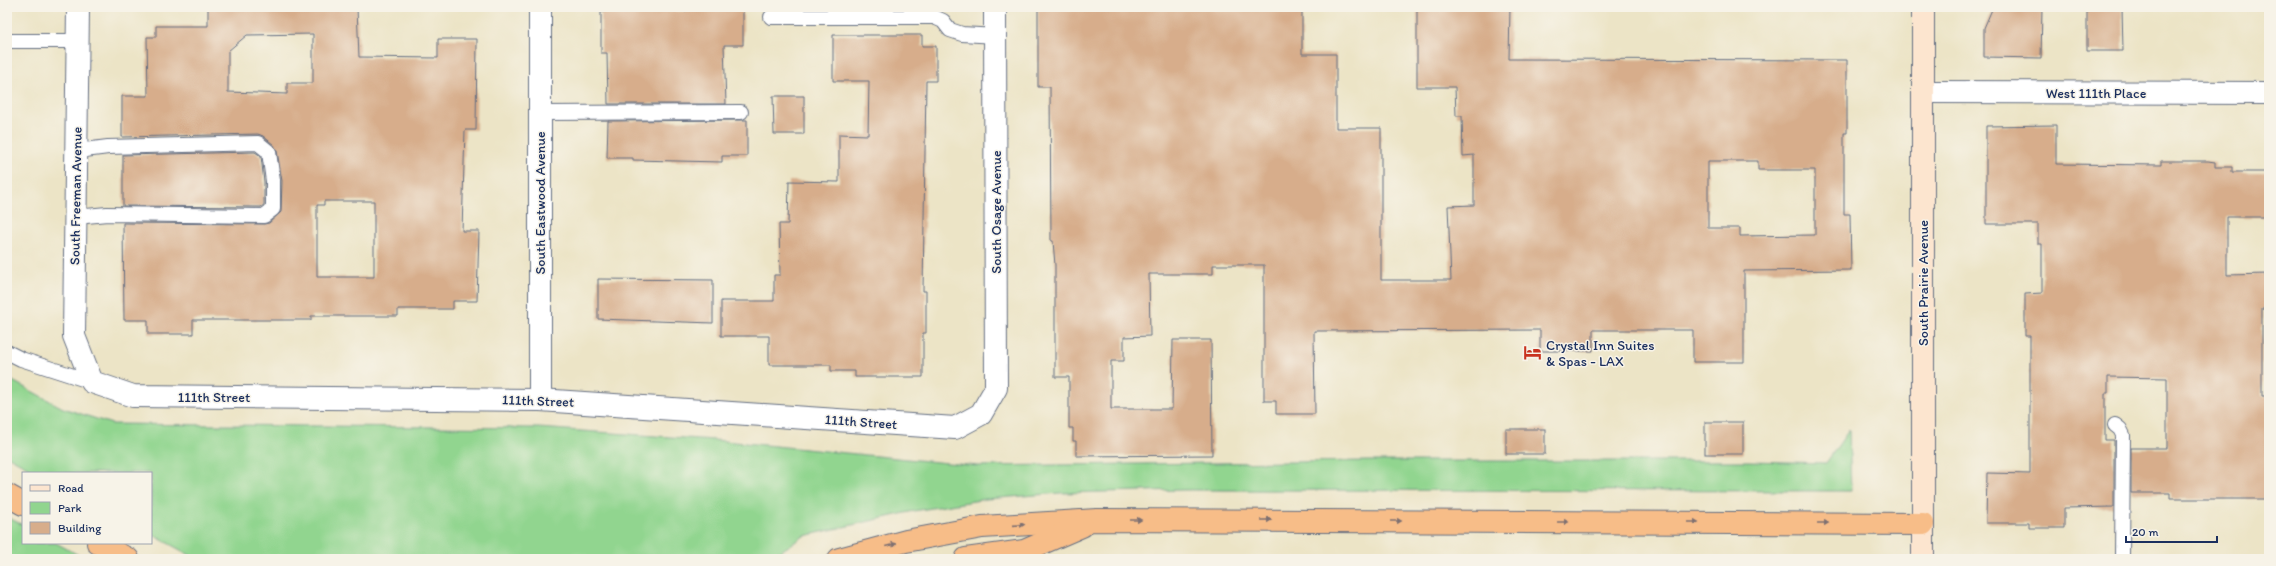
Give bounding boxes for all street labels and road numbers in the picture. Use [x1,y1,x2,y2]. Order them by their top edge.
street label: West 111th Place [2046,85,2147,102]
street label: South Freeman Avenue [66,126,86,265]
street label: South Eastwood Avenue [532,131,549,275]
street label: South Osage Avenue [988,150,1005,274]
street label: South Prairie Avenue [1915,220,1932,346]
street label: 111th Street [178,389,250,406]
street label: 111th Street [502,391,574,411]
street label: 111th Street [824,411,898,433]

